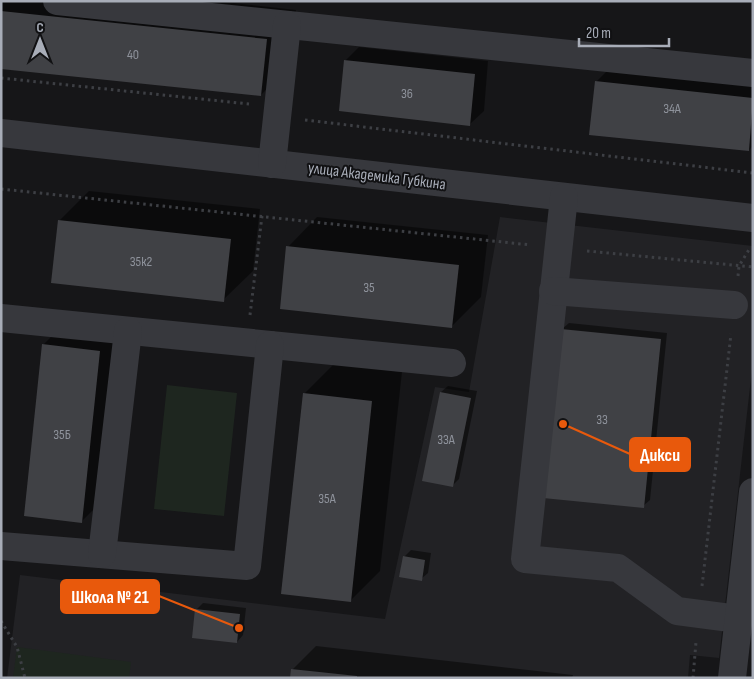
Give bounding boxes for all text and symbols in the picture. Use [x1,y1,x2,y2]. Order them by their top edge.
north arrow [15,15,65,65]
scale bar [579,15,669,47]
text: С [36,19,44,36]
text: 20 m [586,24,611,43]
house number: 40 [127,46,139,63]
house number: 36 [401,85,413,102]
house number: 34А [663,100,682,117]
street label: улица Академика Губкина [307,159,447,194]
house number: 35к2 [130,253,152,270]
house number: 35 [363,279,375,296]
house number: 33 [596,411,608,428]
house number: 35Б [53,426,71,443]
house number: 33А [437,431,456,448]
callout: Дикси [630,438,690,471]
text: Дикси [640,445,680,466]
house number: 35А [318,490,337,507]
callout: Школа № 21 [61,580,159,613]
text: Школа № 21 [71,587,149,608]

